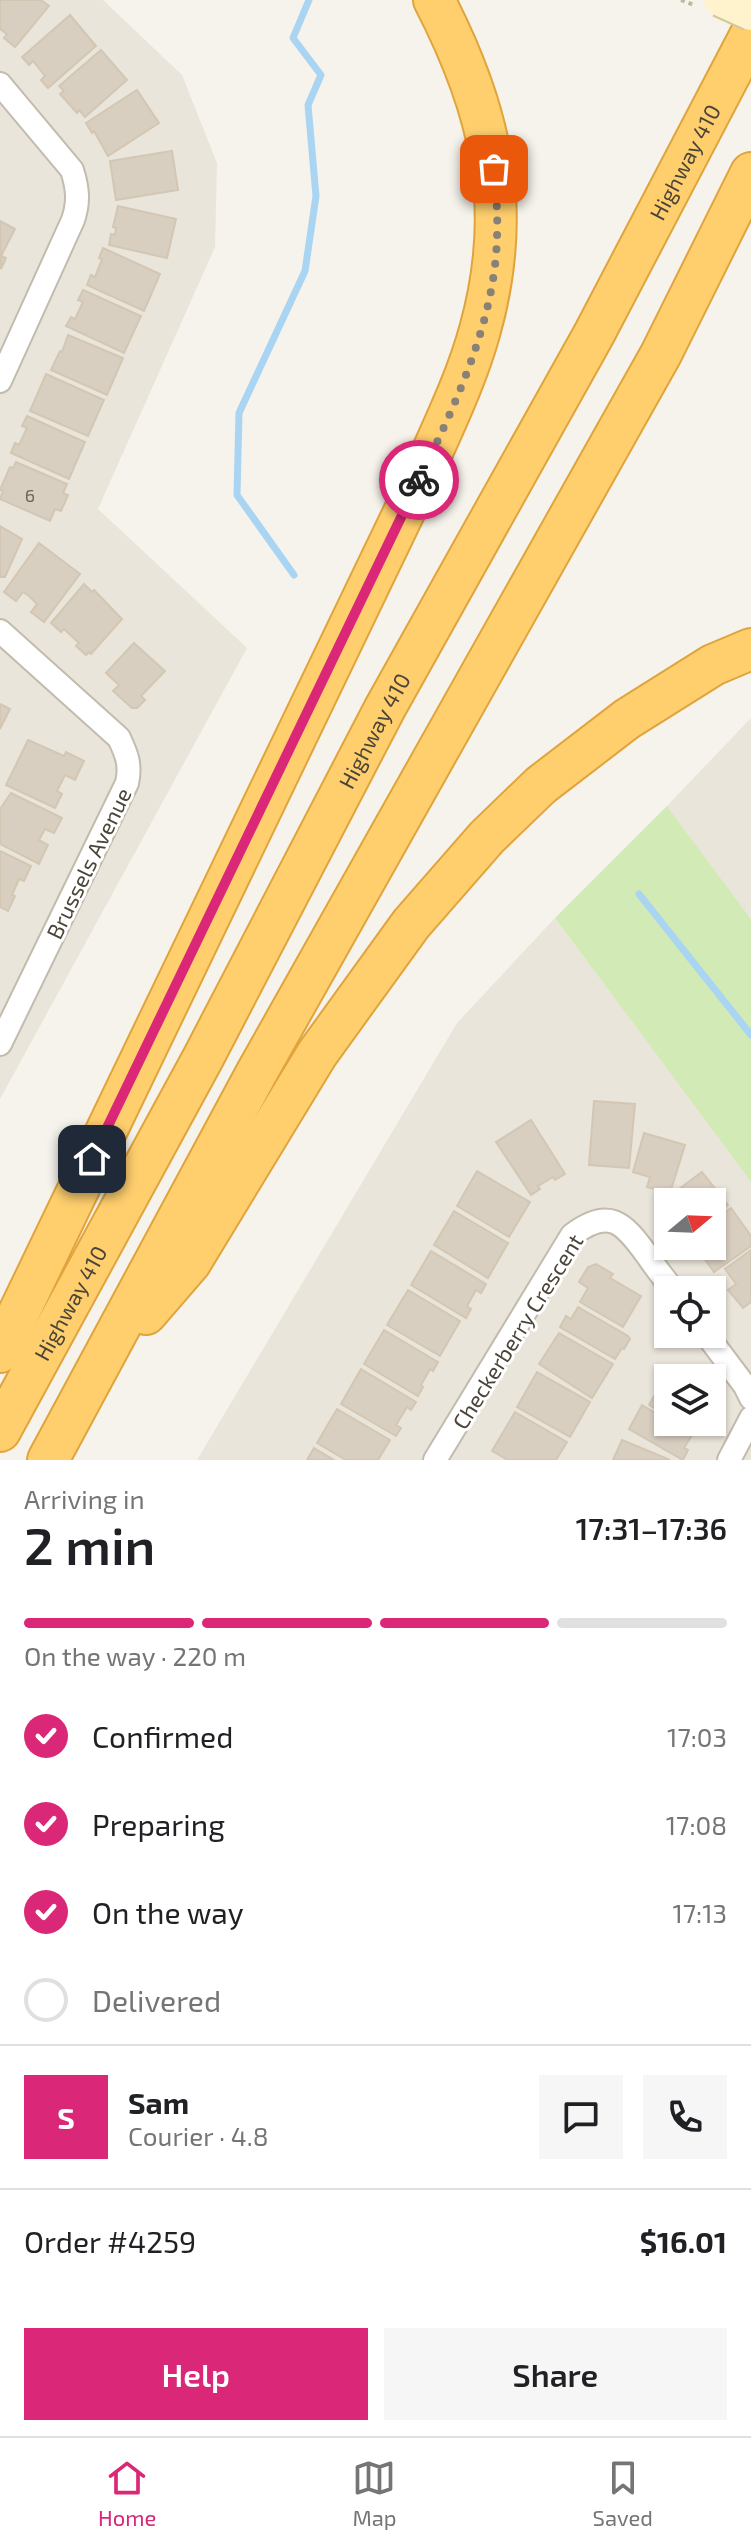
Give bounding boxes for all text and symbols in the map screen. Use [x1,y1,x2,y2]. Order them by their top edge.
street label: Highway 410 [643,99,725,224]
pin [460,135,528,203]
icon: bag [472,147,516,191]
courier [379,440,459,520]
icon: bike [397,458,441,502]
house number: 6 [25,484,35,506]
street label: Highway 410 [333,668,415,793]
street label: Brussels Avenue [40,783,136,943]
pin [58,1125,126,1193]
icon: home [70,1137,114,1181]
north arrow [654,1188,726,1260]
map controls [654,1188,726,1436]
street label: Checkerberry Crescent [446,1229,588,1433]
street label: Highway 410 [28,1241,112,1365]
button: locate [654,1276,726,1348]
button: layers [654,1364,726,1436]
text: Arriving in [24,1483,145,1514]
text: 17:31–17:36 [576,1510,727,1546]
text: 2 min [24,1513,155,1575]
text: On the way · 220 m [24,1640,246,1671]
icon: check [24,1714,68,1758]
text: Confirmed [92,1718,233,1754]
text: 17:03 [667,1721,727,1752]
icon: check [24,1802,68,1846]
text: Preparing [92,1806,225,1842]
text: 17:08 [666,1809,727,1840]
icon: check [24,1890,68,1934]
text: On the way [92,1894,244,1930]
text: 17:13 [672,1897,727,1928]
text: Delivered [92,1982,221,2018]
button: chat [539,2075,623,2159]
button: phone [643,2075,727,2159]
text: Sam [128,2084,189,2120]
text: S [57,2099,75,2135]
text: Courier · 4.8 [128,2120,269,2151]
text: Order #4259 [24,2223,196,2259]
text: $16.01 [640,2223,727,2259]
button: Help [24,2328,368,2420]
button: Share [384,2328,727,2420]
tab: Home [98,2456,156,2530]
tab: Map [352,2456,397,2530]
tab: Saved [593,2456,653,2530]

